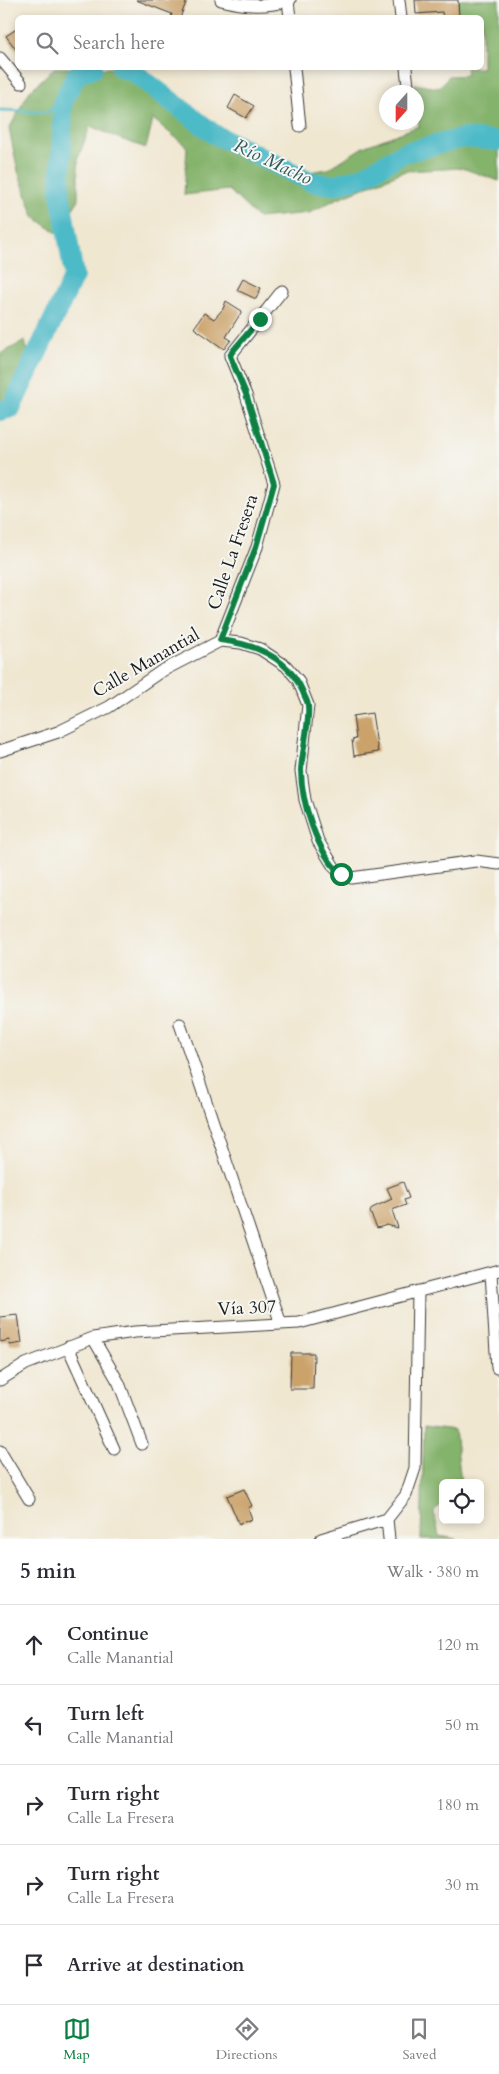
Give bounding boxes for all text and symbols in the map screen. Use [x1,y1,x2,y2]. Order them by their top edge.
search box [15,15,484,70]
icon: search [33,29,61,57]
text: Search here [73,30,165,56]
north arrow [379,85,424,130]
water label: Río Macho [230,133,317,192]
route end [249,308,272,331]
street label: Calle La Fresera [202,491,265,613]
street label: Calle Manantial [88,622,204,704]
route start [330,863,353,886]
street label: Vía 307 [217,1294,277,1322]
map controls [439,1479,484,1524]
button: locate [439,1479,484,1524]
text: 5 min [20,1557,76,1586]
text: Walk · 380 m [387,1561,479,1583]
text: Continue [67,1621,149,1647]
icon: ahead [20,1631,48,1659]
text: 120 m [437,1634,479,1656]
text: Calle Manantial [67,1647,173,1669]
text: Turn left [67,1701,144,1727]
icon: left [20,1711,48,1739]
text: 50 m [445,1714,479,1736]
text: Calle Manantial [67,1727,173,1749]
text: Turn right [67,1781,159,1807]
icon: right [20,1791,48,1819]
text: 180 m [437,1794,479,1816]
text: Calle La Fresera [67,1807,174,1829]
text: Turn right [67,1861,159,1887]
icon: right [20,1871,48,1899]
text: 30 m [445,1874,479,1896]
text: Calle La Fresera [67,1887,174,1909]
icon: arrive [20,1951,48,1979]
text: Arrive at destination [67,1952,244,1978]
tab: Map [63,2015,91,2064]
tab: Directions [216,2015,277,2064]
tab: Saved [402,2015,436,2064]

